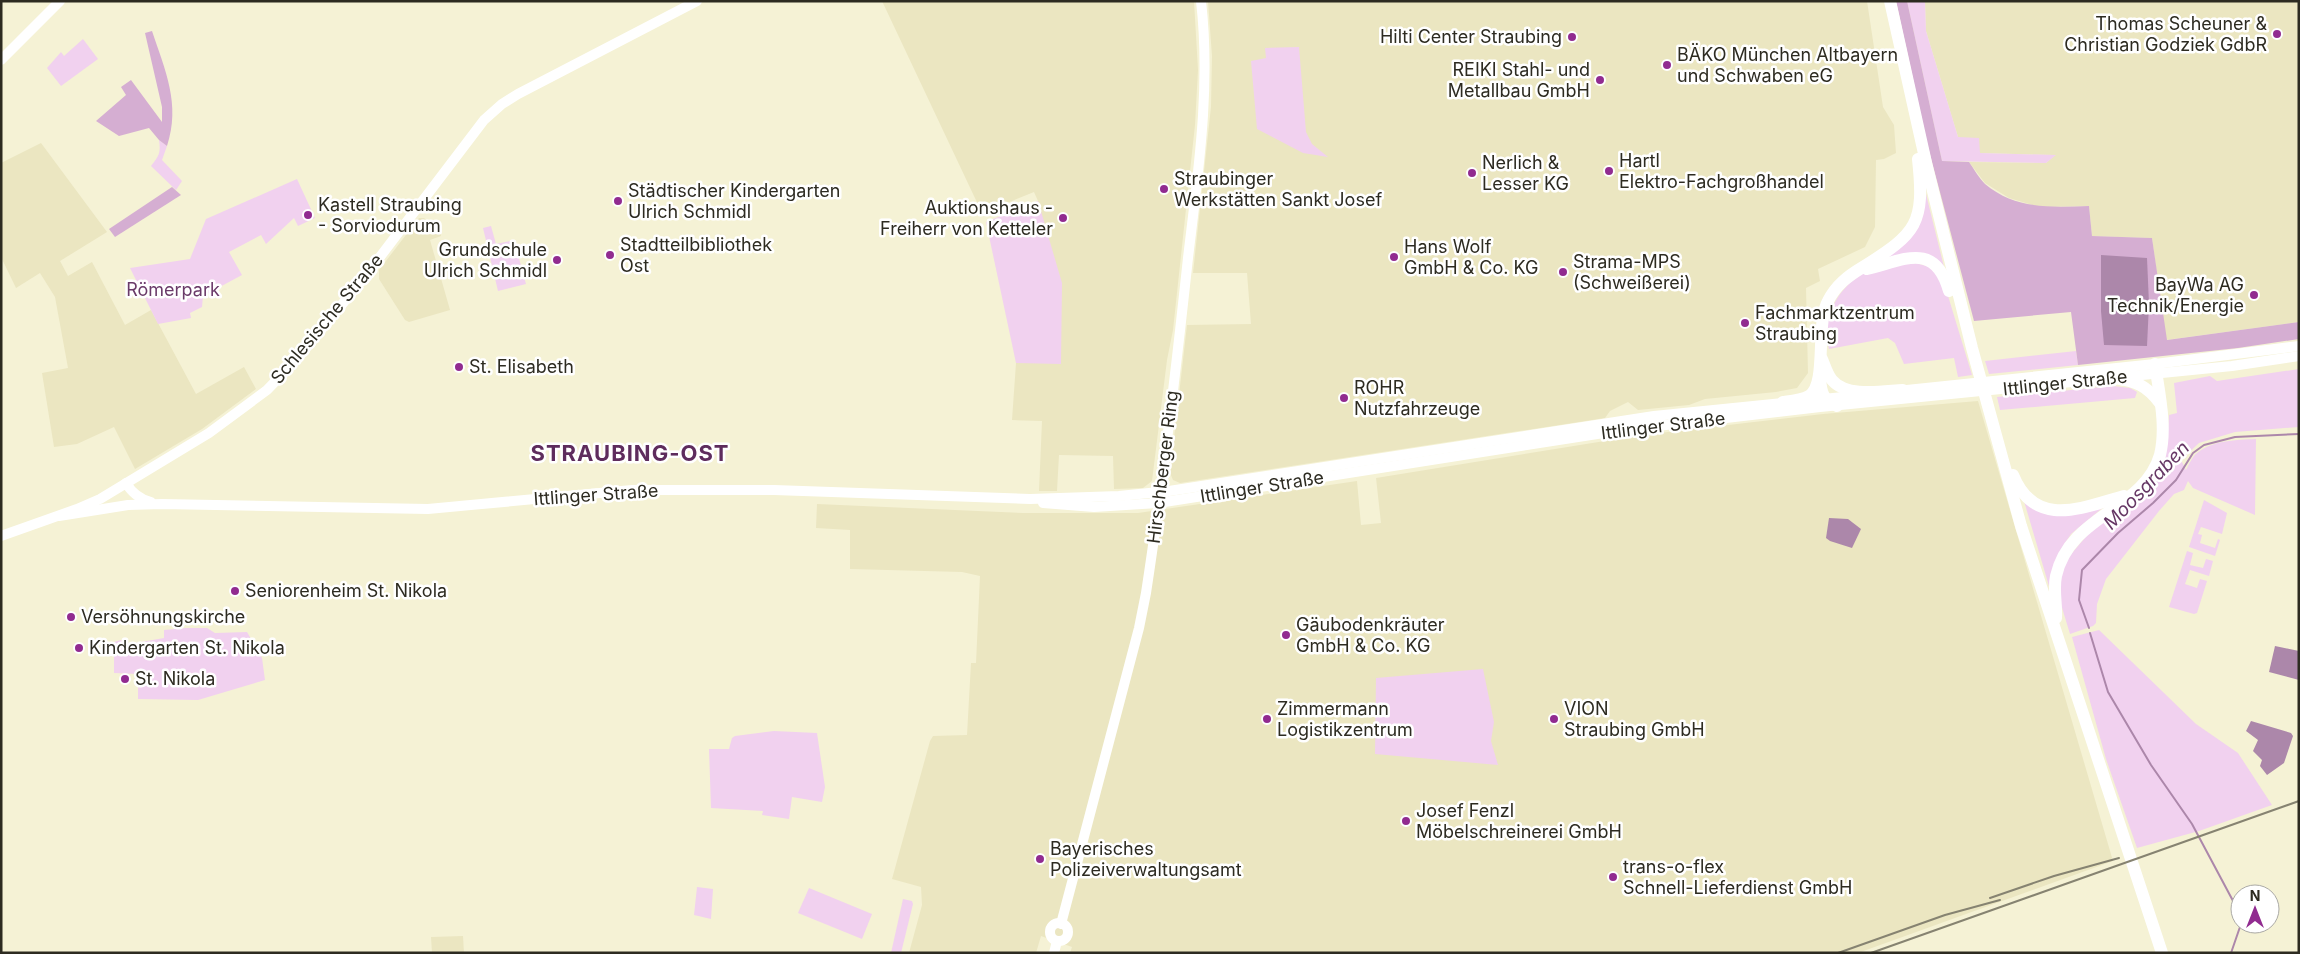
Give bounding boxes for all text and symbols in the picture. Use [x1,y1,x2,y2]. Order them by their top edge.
place label: Thomas Scheuner & Christian Godziek GdbR [2064,13,2267,55]
place label: Hilti Center Straubing [1380,26,1562,47]
marker: Thomas Scheuner & Christian Godziek GdbR [2271,28,2283,40]
marker: Hilti Center Straubing [1566,31,1578,43]
place label: BÄKO München Altbayern und Schwaben eG [1677,43,1898,86]
place label: REIKI Stahl- und Metallbau GmbH [1448,59,1590,101]
marker: BÄKO München Altbayern und Schwaben eG [1661,59,1673,71]
marker: REIKI Stahl- und Metallbau GmbH [1594,74,1606,86]
place label: Hartl Elektro-Fachgroßhandel [1619,150,1824,192]
place label: Nerlich & Lesser KG [1482,152,1569,194]
marker: Hartl Elektro-Fachgroßhandel [1603,165,1615,177]
marker: Nerlich & Lesser KG [1466,167,1478,179]
place label: Straubinger Werkstätten Sankt Josef [1174,168,1382,210]
place label: Städtischer Kindergarten Ulrich Schmidl [628,180,840,222]
marker: Straubinger Werkstätten Sankt Josef [1158,183,1170,195]
place label: Kastell Straubing - Sorviodurum [318,194,462,236]
marker: Städtischer Kindergarten Ulrich Schmidl [612,195,624,207]
place label: Auktionshaus - Freiherr von Ketteler [880,197,1053,239]
marker: Kastell Straubing - Sorviodurum [302,209,314,221]
marker: Auktionshaus - Freiherr von Ketteler [1057,212,1069,224]
place label: Stadtteilbibliothek Ost [620,234,772,276]
place label: Hans Wolf GmbH & Co. KG [1404,236,1538,278]
place label: Grundschule Ulrich Schmidl [424,239,547,281]
street label: Schlesische Straße [266,249,387,388]
marker: Stadtteilbibliothek Ost [604,249,616,261]
marker: Hans Wolf GmbH & Co. KG [1388,251,1400,263]
place label: Strama-MPS (Schweißerei) [1573,251,1691,293]
marker: Grundschule Ulrich Schmidl [551,254,563,266]
marker: Strama-MPS (Schweißerei) [1557,266,1569,278]
place label: BayWa AG Technik/Energie [2107,274,2244,316]
park label: Römerpark [126,279,220,300]
marker: BayWa AG Technik/Energie [2248,289,2260,301]
place label: Fachmarktzentrum Straubing [1755,302,1915,344]
marker: Fachmarktzentrum Straubing [1739,317,1751,329]
place label: St. Elisabeth [469,356,574,377]
marker: St. Elisabeth [453,361,465,373]
street label: Ittlinger Straße [2002,366,2128,399]
place label: ROHR Nutzfahrzeuge [1354,377,1480,419]
street label: Hirschberger Ring [1143,389,1182,545]
marker: ROHR Nutzfahrzeuge [1338,392,1350,404]
street label: Ittlinger Straße [1600,407,1726,444]
water label: Moosgraben [2099,436,2194,534]
district label: STRAUBING-OST [531,440,729,466]
street label: Ittlinger Straße [1199,466,1325,507]
street label: Ittlinger Straße [533,480,659,509]
place label: Seniorenheim St. Nikola [245,580,447,601]
marker: Seniorenheim St. Nikola [229,585,241,597]
place label: Versöhnungskirche [81,606,245,627]
marker: Versöhnungskirche [65,611,77,623]
place label: Gäubodenkräuter GmbH & Co. KG [1296,614,1445,656]
marker: Gäubodenkräuter GmbH & Co. KG [1280,629,1292,641]
place label: Kindergarten St. Nikola [89,637,285,658]
marker: Kindergarten St. Nikola [73,642,85,654]
place label: St. Nikola [135,668,215,689]
marker: St. Nikola [119,673,131,685]
place label: Zimmermann Logistikzentrum [1277,698,1413,740]
place label: VION Straubing GmbH [1564,698,1705,740]
marker: Zimmermann Logistikzentrum [1261,713,1273,725]
marker: VION Straubing GmbH [1548,713,1560,725]
place label: Josef Fenzl Möbelschreinerei GmbH [1416,800,1622,842]
marker: Josef Fenzl Möbelschreinerei GmbH [1400,815,1412,827]
place label: Bayerisches Polizeiverwaltungsamt [1050,838,1242,880]
marker: Bayerisches Polizeiverwaltungsamt [1034,853,1046,865]
place label: trans-o-flex Schnell-Lieferdienst GmbH [1623,856,1852,898]
marker: trans-o-flex Schnell-Lieferdienst GmbH [1607,871,1619,883]
north arrow [2230,884,2280,934]
text: N [2250,887,2260,904]

